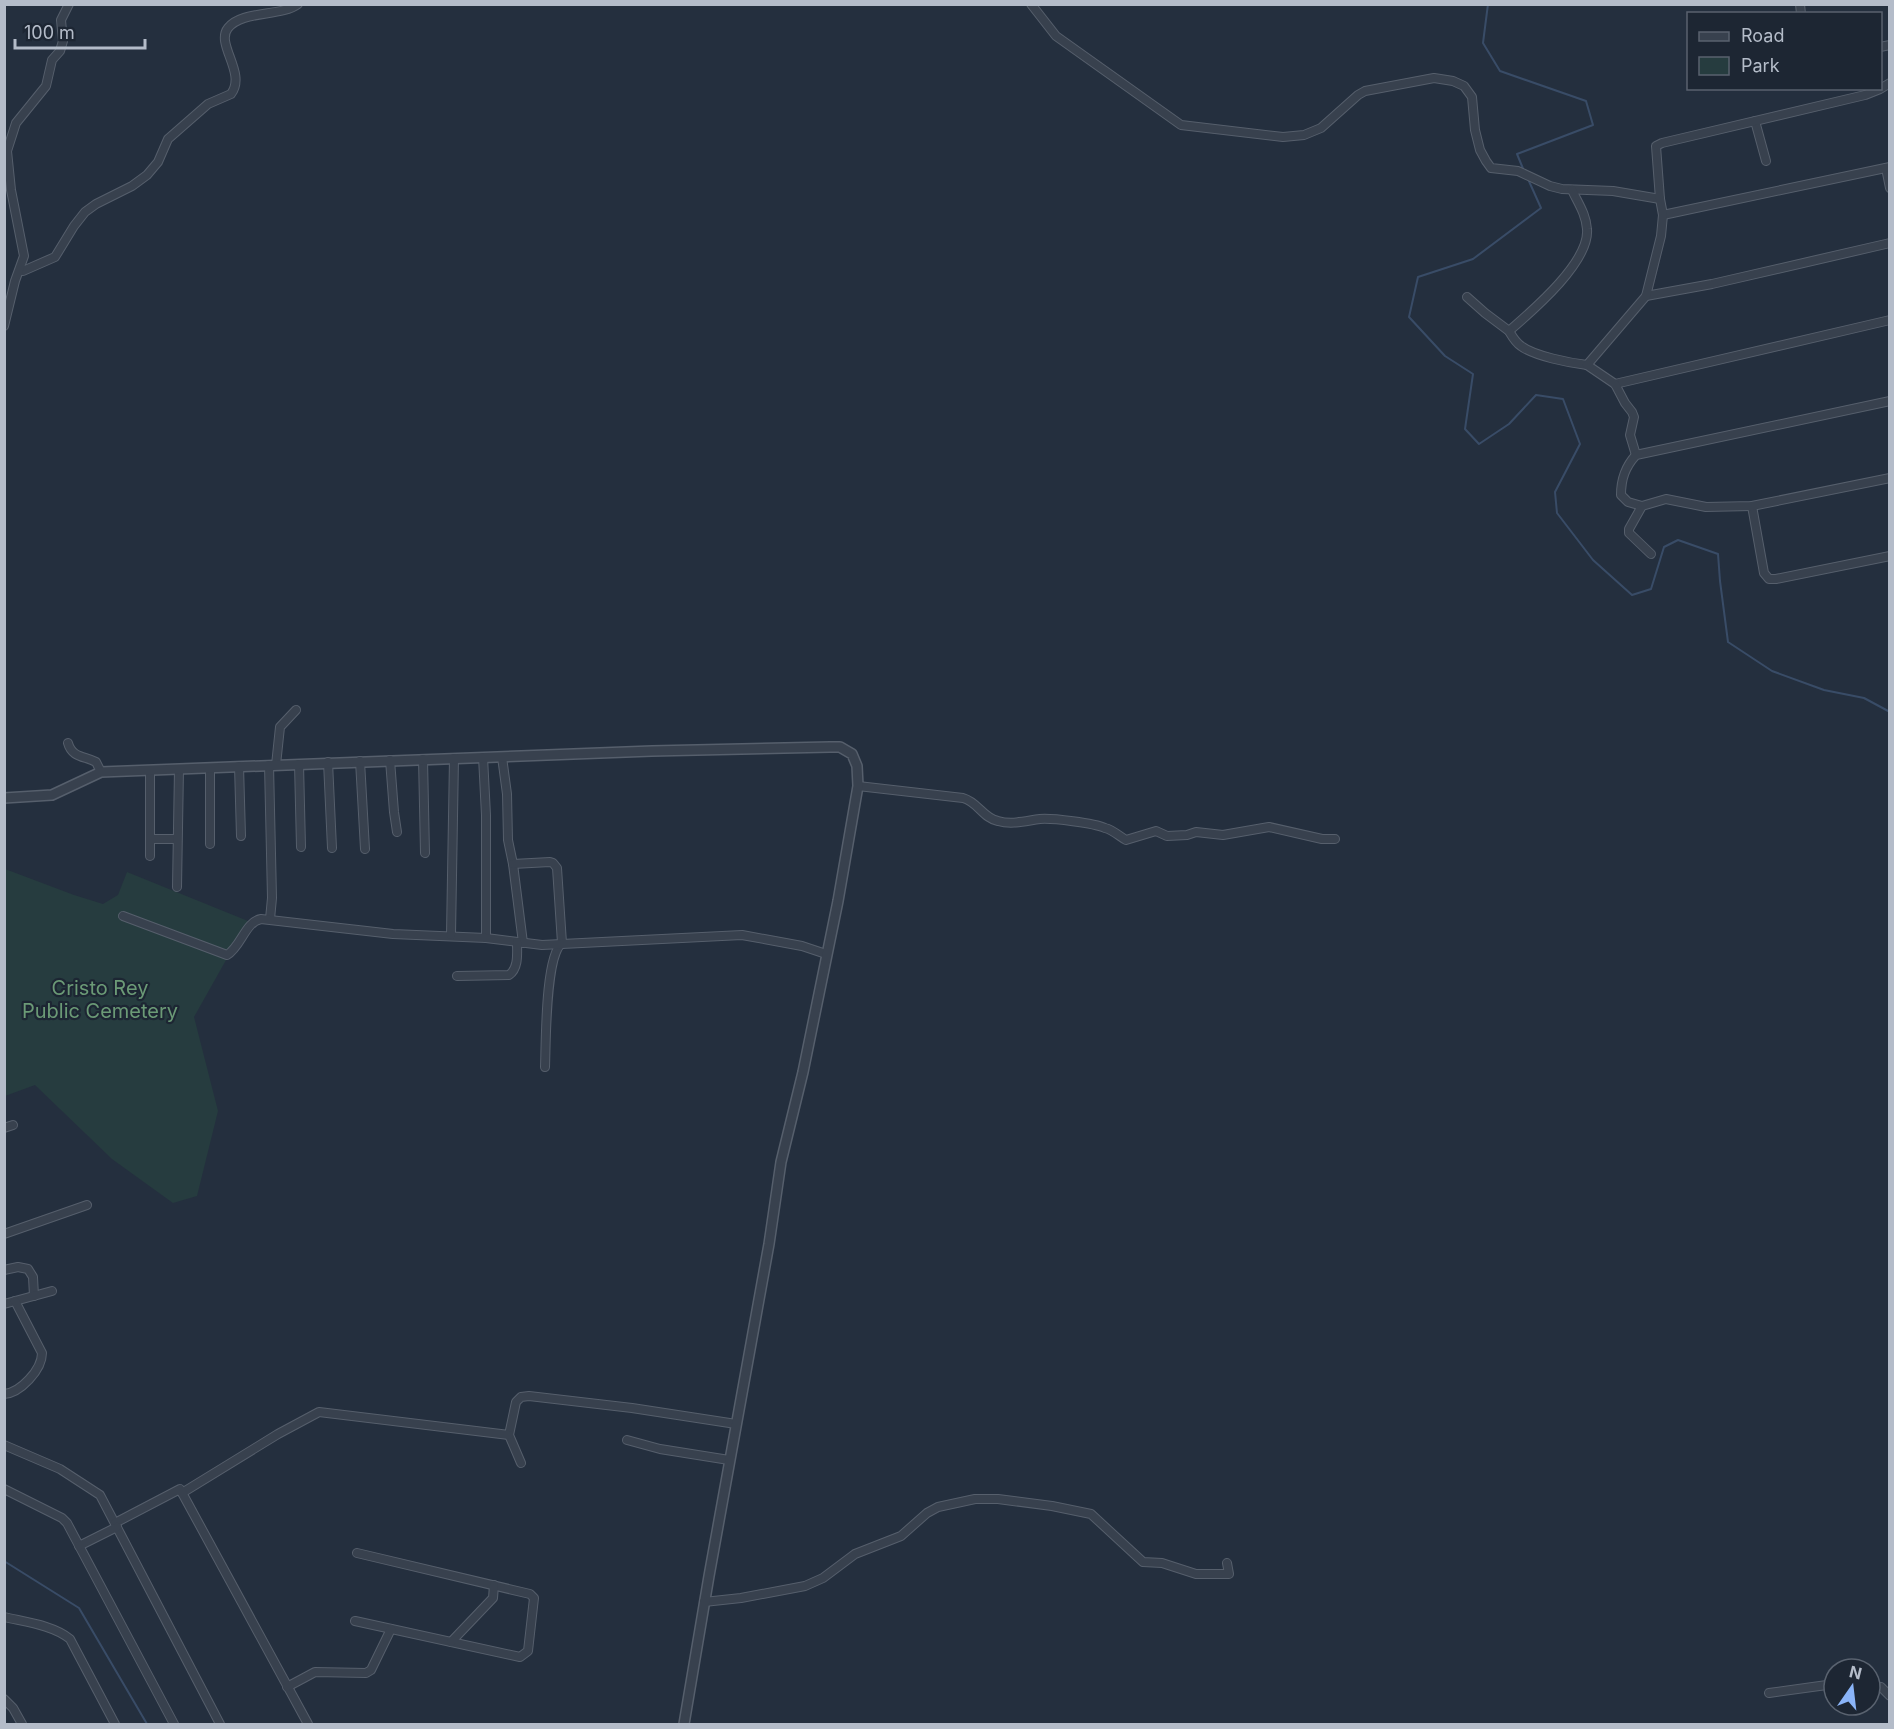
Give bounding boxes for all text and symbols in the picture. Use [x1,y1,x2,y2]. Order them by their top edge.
scale bar [15,12,146,50]
legend [1687,12,1882,90]
text: 100 m [24,22,75,43]
text: Road [1741,25,1784,46]
text: Park [1741,55,1780,76]
park label: Cristo Rey Public Cemetery [22,976,178,1023]
north arrow [1822,1657,1882,1717]
text: N [1847,1661,1864,1684]

